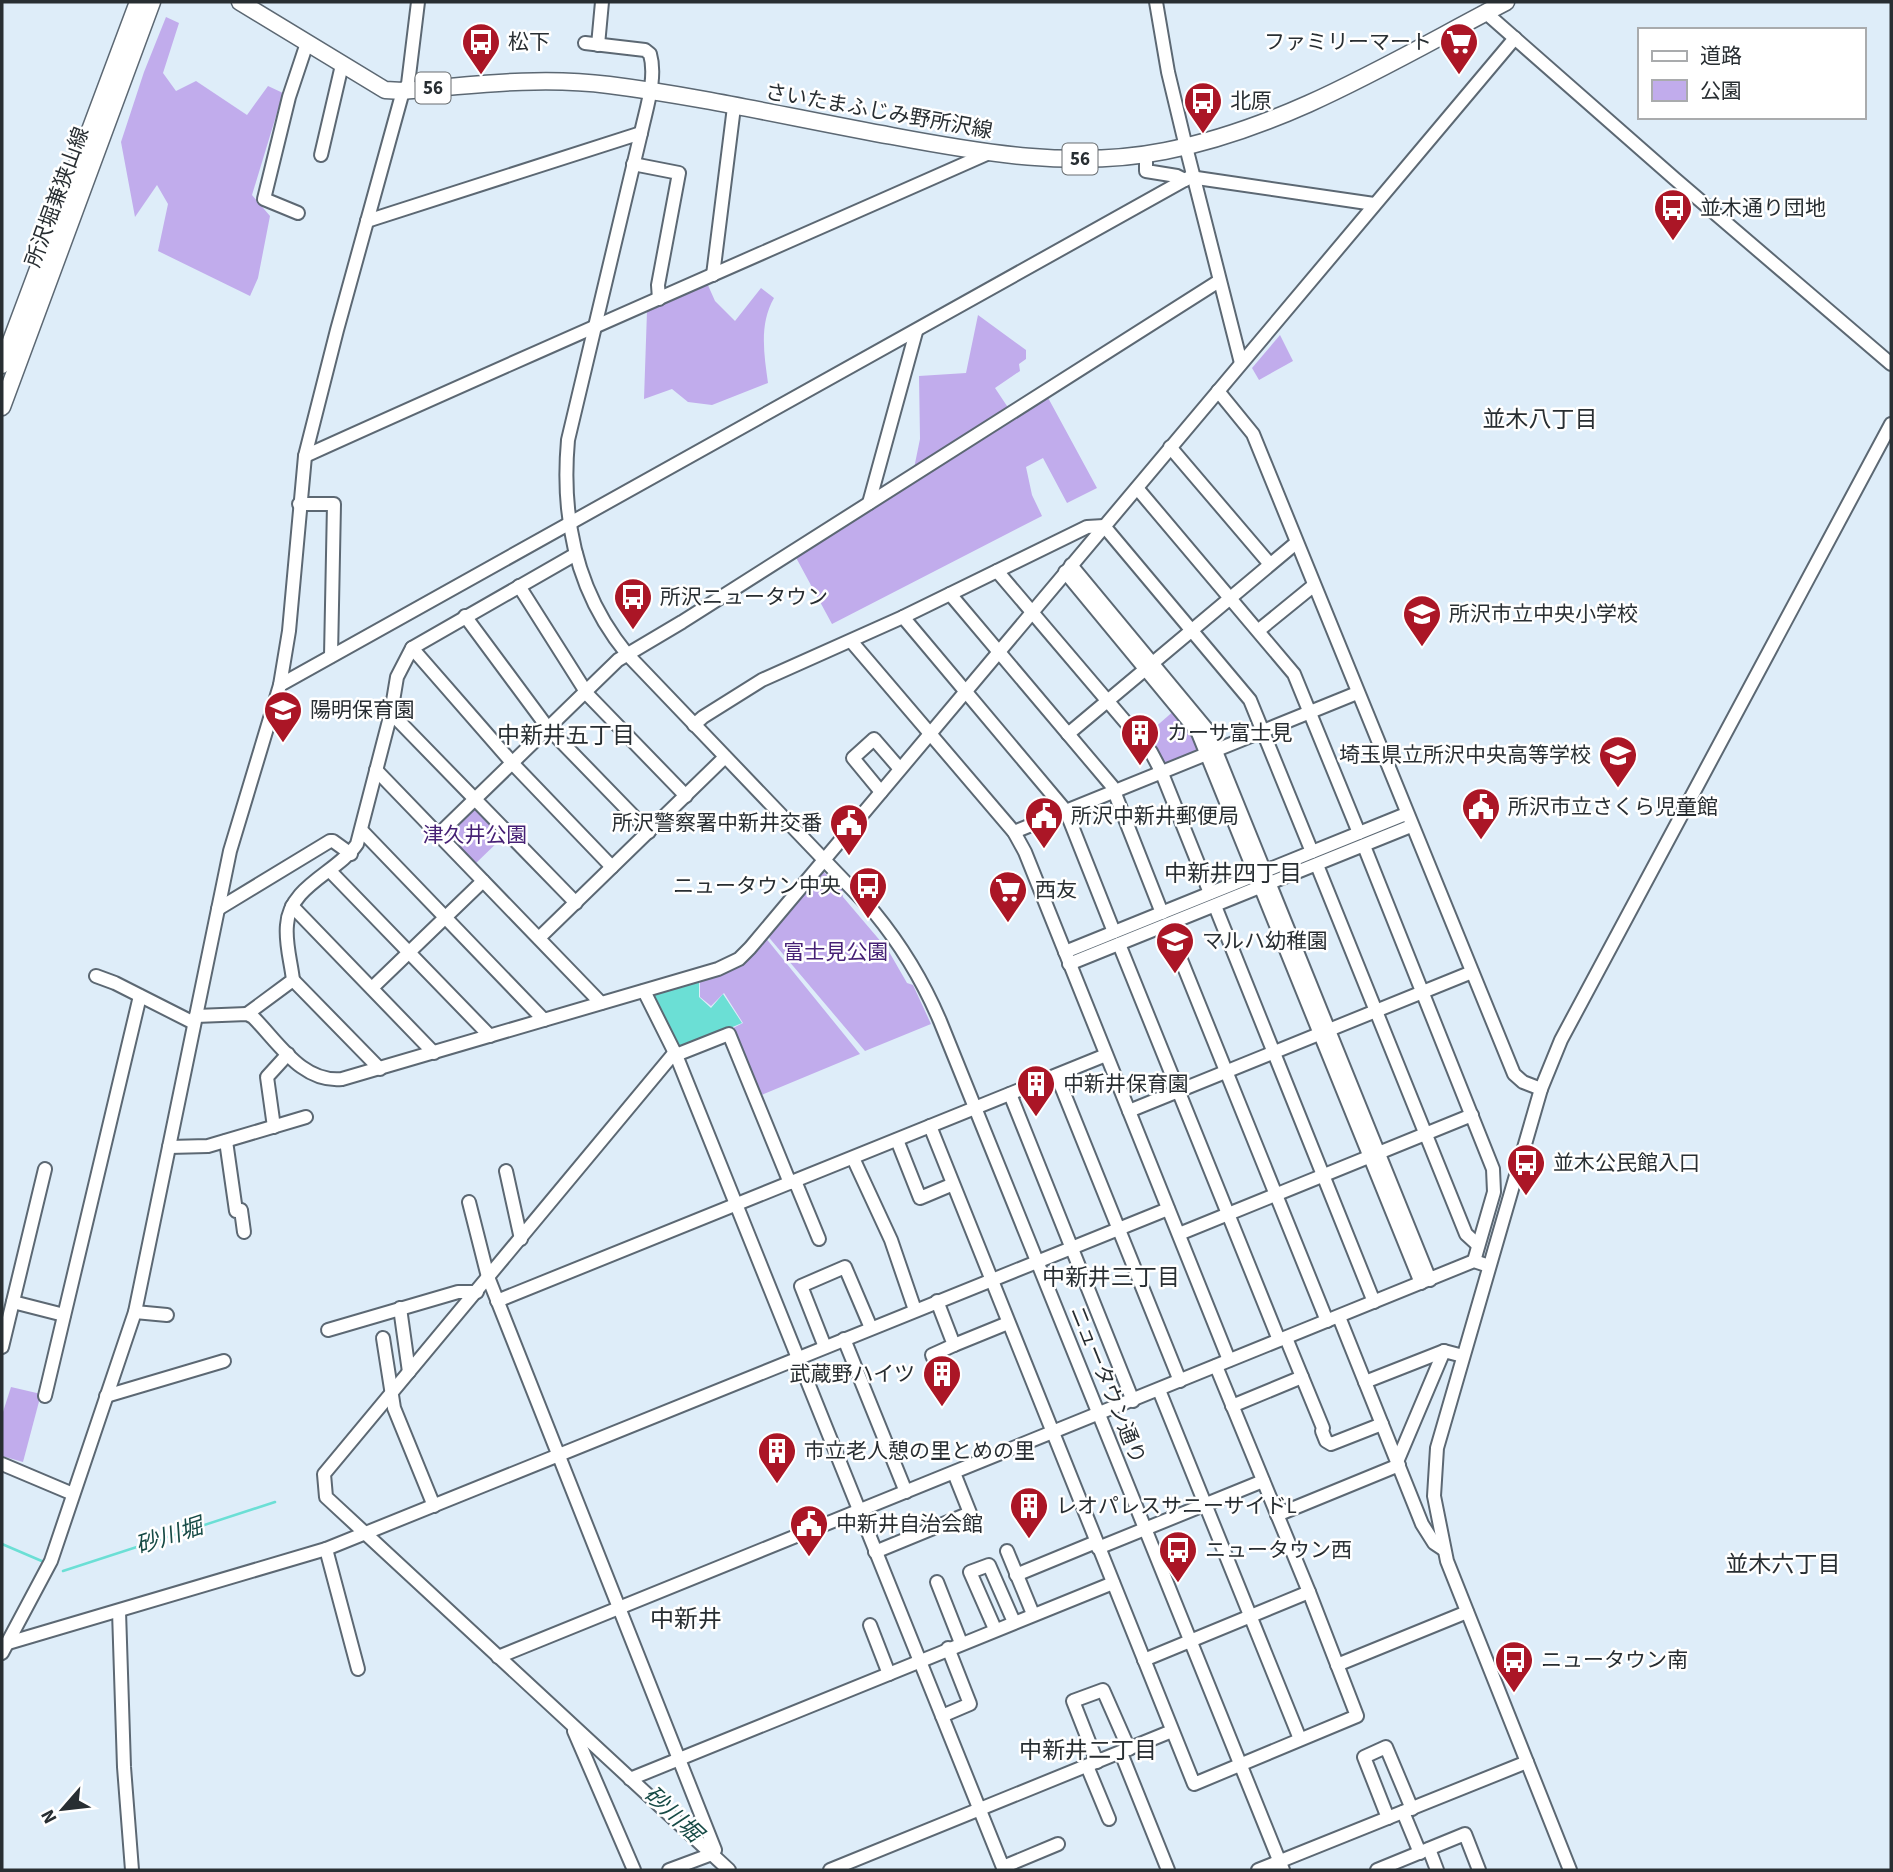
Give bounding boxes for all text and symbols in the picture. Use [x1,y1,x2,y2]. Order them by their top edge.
bus stop icon: 松下 [460,21,502,76]
supermarket icon: ファミリーマート [1438,21,1480,76]
place label: 松下 [508,27,550,57]
place label: ファミリーマート [1264,27,1432,57]
legend [1638,28,1865,119]
text: 道路 [1700,41,1742,71]
road number: 56 [416,72,450,104]
street label: さいたまふじみ野所沢線 [763,76,995,146]
text: 公園 [1700,76,1742,106]
bus stop icon: 北原 [1182,80,1224,135]
place label: 北原 [1230,86,1272,116]
street label: 所沢堀兼狭山線 [18,123,96,271]
road number: 56 [1062,144,1098,174]
bus stop icon: 並木通り団地 [1652,187,1694,242]
place label: 並木通り団地 [1700,193,1826,223]
district label: 並木八丁目 [1483,403,1598,436]
bus stop icon: 所沢ニュータウン [612,576,654,631]
place label: 所沢ニュータウン [660,582,828,612]
school or university icon: 所沢市立中央小学校 [1401,593,1443,648]
place label: 所沢市立中央小学校 [1449,599,1638,629]
school or university icon: 陽明保育園 [262,689,304,744]
place label: 陽明保育園 [310,695,415,725]
building icon: カーサ富士見 [1119,712,1161,767]
place label: カーサ富士見 [1167,718,1293,748]
district label: 中新井五丁目 [497,719,635,752]
school or university icon: 埼玉県立所沢中央高等学校 [1597,734,1639,789]
place label: 埼玉県立所沢中央高等学校 [1339,740,1591,770]
public building icon: 所沢市立さくら児童館 [1460,786,1502,841]
place label: 所沢市立さくら児童館 [1508,792,1718,822]
public building icon: 所沢中新井郵便局 [1023,795,1065,850]
place label: 所沢中新井郵便局 [1071,801,1239,831]
public building icon: 所沢警察署中新井交番 [828,802,870,857]
place label: 所沢警察署中新井交番 [612,808,822,838]
park label: 津久井公園 [423,820,528,850]
district label: 中新井四丁目 [1164,857,1302,890]
bus stop icon: ニュータウン中央 [847,865,889,920]
supermarket icon: 西友 [987,869,1029,924]
place label: ニュータウン中央 [673,871,841,901]
place label: 西友 [1035,875,1077,905]
school or university icon: マルハ幼稚園 [1154,920,1196,975]
place label: マルハ幼稚園 [1202,926,1328,956]
park label: 富士見公園 [784,937,889,967]
building icon: 中新井保育園 [1015,1063,1057,1118]
place label: 中新井保育園 [1063,1069,1189,1099]
bus stop icon: 並木公民館入口 [1505,1142,1547,1197]
place label: 並木公民館入口 [1553,1148,1700,1178]
district label: 中新井三丁目 [1042,1261,1180,1294]
street label: ニュータウン通り [1063,1301,1153,1469]
building icon: 武蔵野ハイツ [921,1353,963,1408]
place label: 武蔵野ハイツ [789,1359,915,1389]
building icon: 市立老人憩の里とめの里 [756,1430,798,1485]
place label: 市立老人憩の里とめの里 [804,1436,1035,1466]
building icon: レオパレスサニーサイドL [1008,1485,1050,1540]
place label: レオパレスサニーサイドL [1056,1491,1297,1521]
public building icon: 中新井自治会館 [788,1503,830,1558]
water label: 砂川堀 [131,1509,210,1562]
place label: 中新井自治会館 [836,1509,983,1539]
bus stop icon: ニュータウン西 [1157,1529,1199,1584]
place label: ニュータウン西 [1205,1535,1352,1565]
district label: 並木六丁目 [1726,1548,1841,1581]
district label: 中新井 [650,1602,722,1637]
bus stop icon: ニュータウン南 [1493,1639,1535,1694]
place label: ニュータウン南 [1541,1645,1688,1675]
district label: 中新井二丁目 [1019,1734,1157,1767]
north arrow [28,1774,98,1844]
water label: 砂川堀 [637,1778,712,1852]
text: N [34,1804,64,1828]

